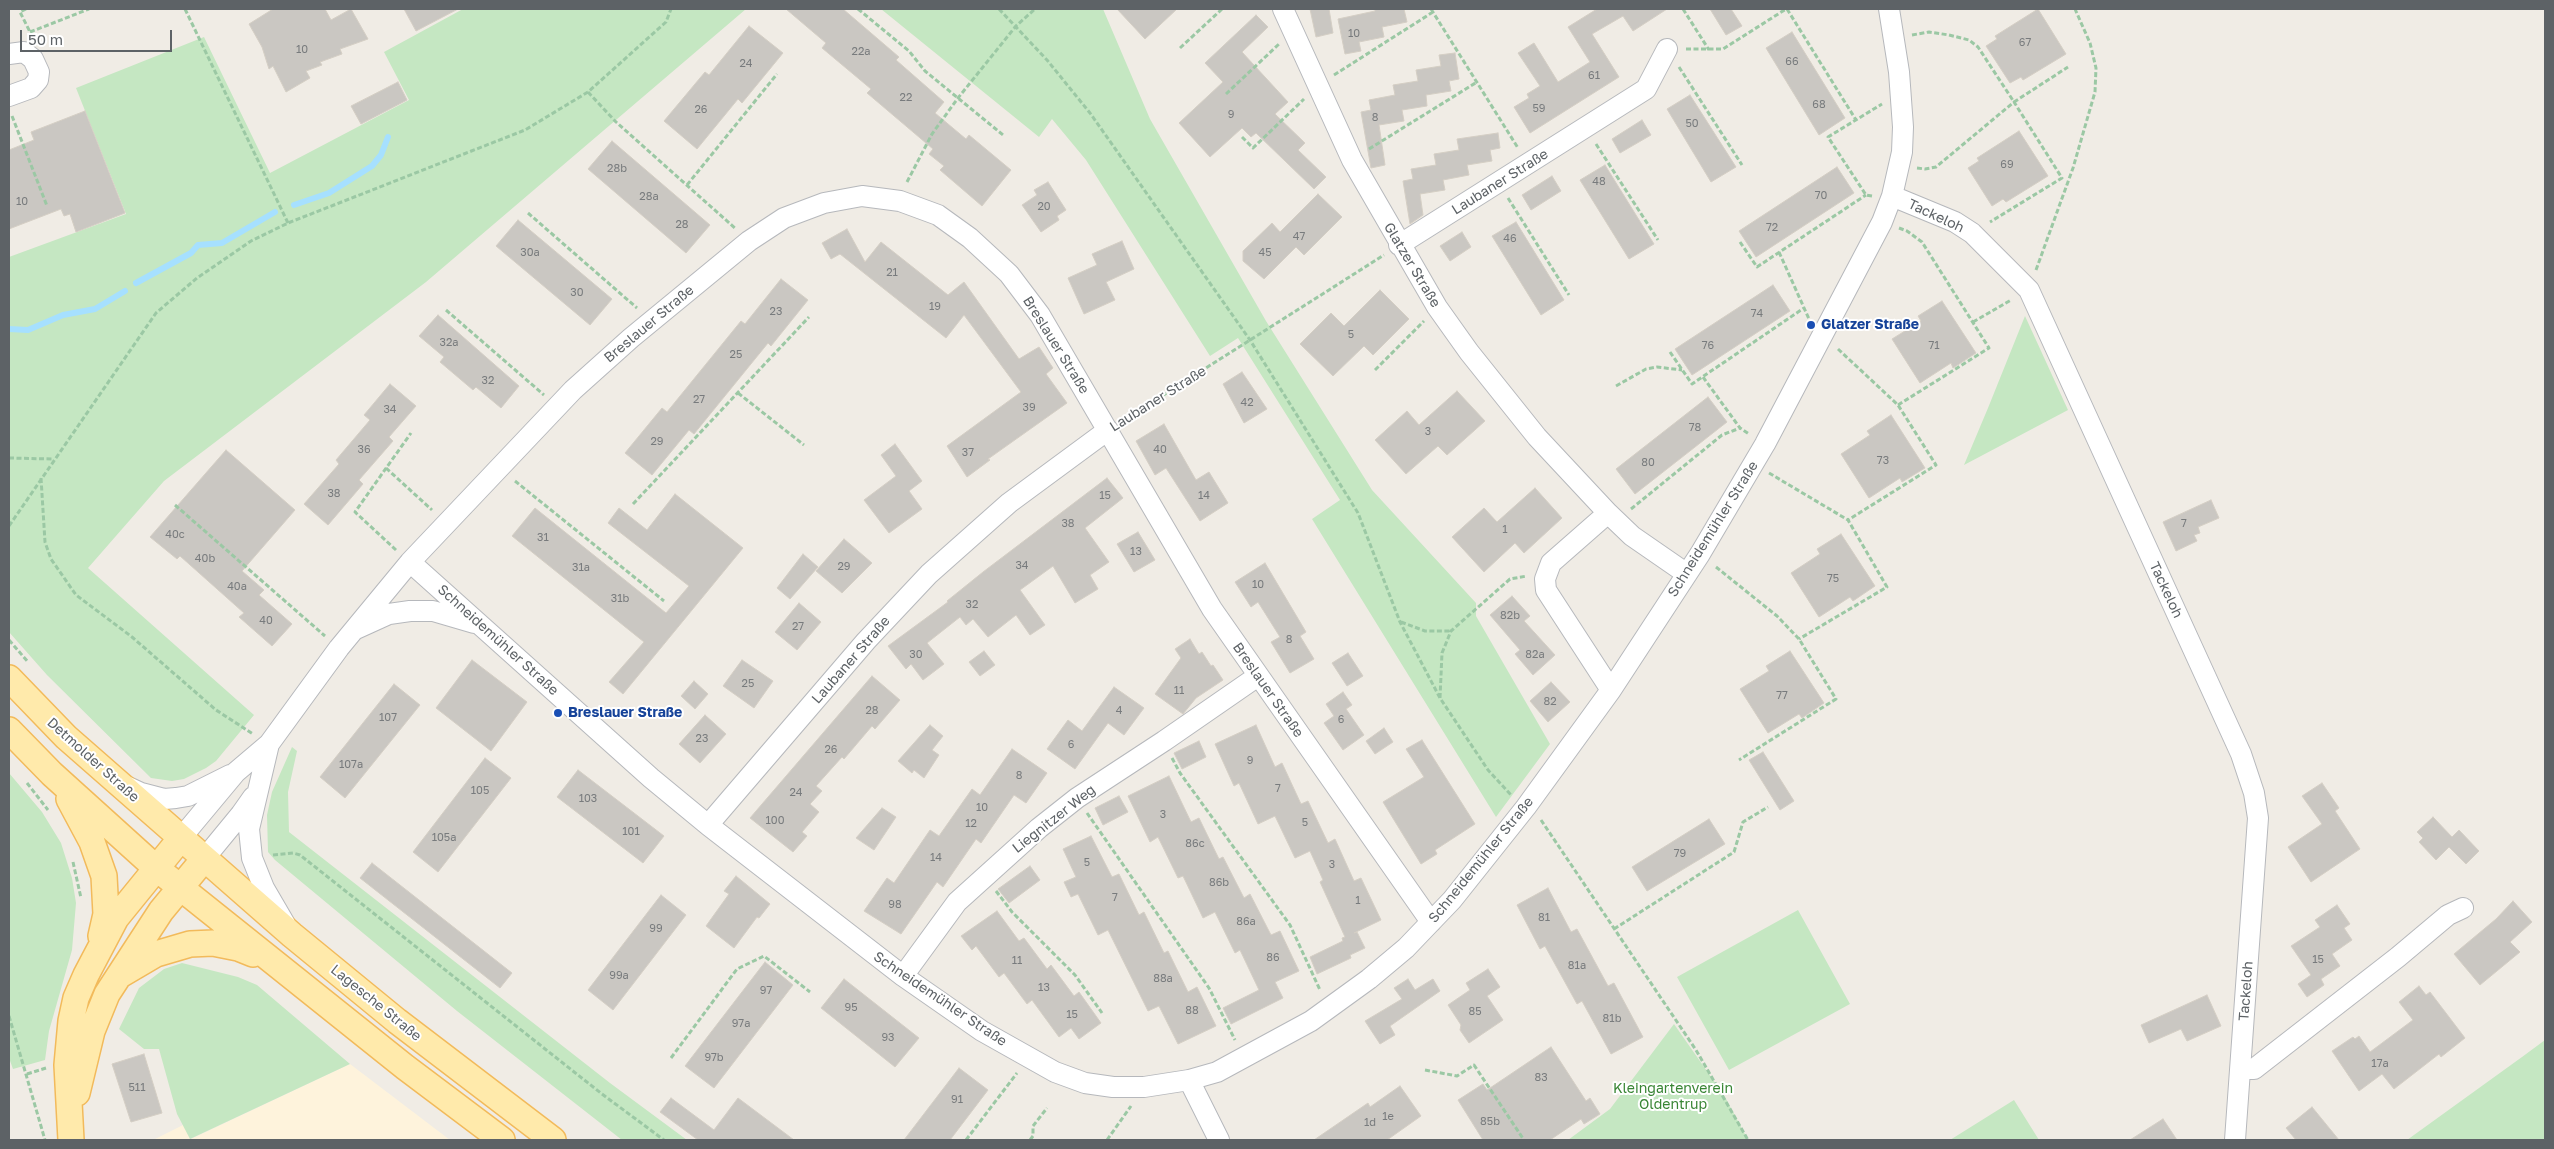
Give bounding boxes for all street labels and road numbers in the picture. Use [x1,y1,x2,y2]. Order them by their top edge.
street label: Laubaner Straße [1449,146,1551,218]
street label: Tackeloh [1905,196,1967,236]
street label: Glatzer Straße [1380,220,1444,310]
street label: Breslauer Straße [601,282,697,366]
street label: Breslauer Straße [1019,293,1093,397]
street label: Laubaner Straße [1107,363,1209,435]
street label: Schneidemühler Straße [1664,458,1762,600]
street label: Tackeloh [2146,559,2186,621]
street label: Schneidemühler Straße [434,581,562,699]
street label: Laubaner Straße [808,613,894,707]
street label: Breslauer Straße [1229,639,1307,741]
street label: Detmolder Straße [44,714,142,806]
street label: Liegnitzer Weg [1009,781,1099,857]
street label: Schneidemühler Straße [1425,794,1537,926]
street label: Schneidemühler Straße [870,948,1010,1050]
street label: Tackeloh [2236,960,2256,1022]
street label: Lagesche Straße [327,961,425,1045]

